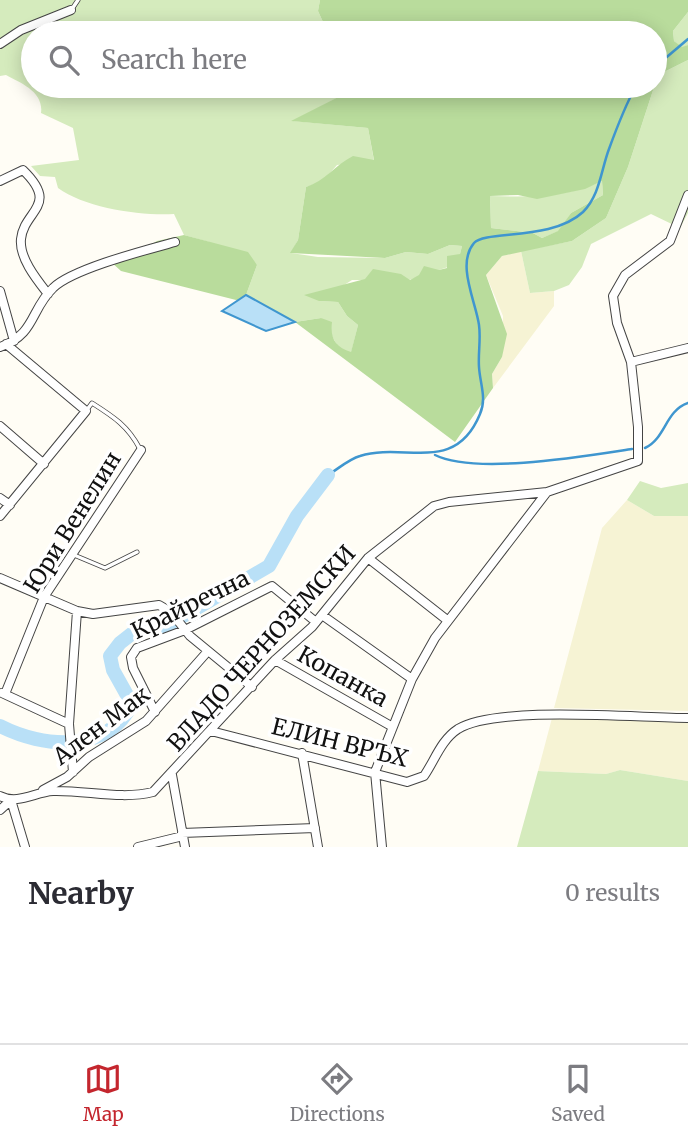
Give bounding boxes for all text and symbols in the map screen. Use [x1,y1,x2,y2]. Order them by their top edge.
search box [21,21,667,98]
icon: search [45,41,83,79]
text: Search here [101,43,247,76]
street label: Юри Венелин [17,446,127,598]
street label: ВЛАДО ЧЕРНОЗЕМСКИ [161,539,361,757]
street label: Крайречна [126,563,254,645]
street label: Копанка [293,639,393,713]
street label: Ален Мак [46,679,155,771]
street label: ЕЛИН ВРЪХ [269,711,412,773]
text: Nearby [28,874,134,912]
text: 0 results [565,878,660,907]
tab: Map [83,1060,124,1126]
tab: Directions [290,1060,385,1126]
tab: Saved [551,1060,605,1126]

